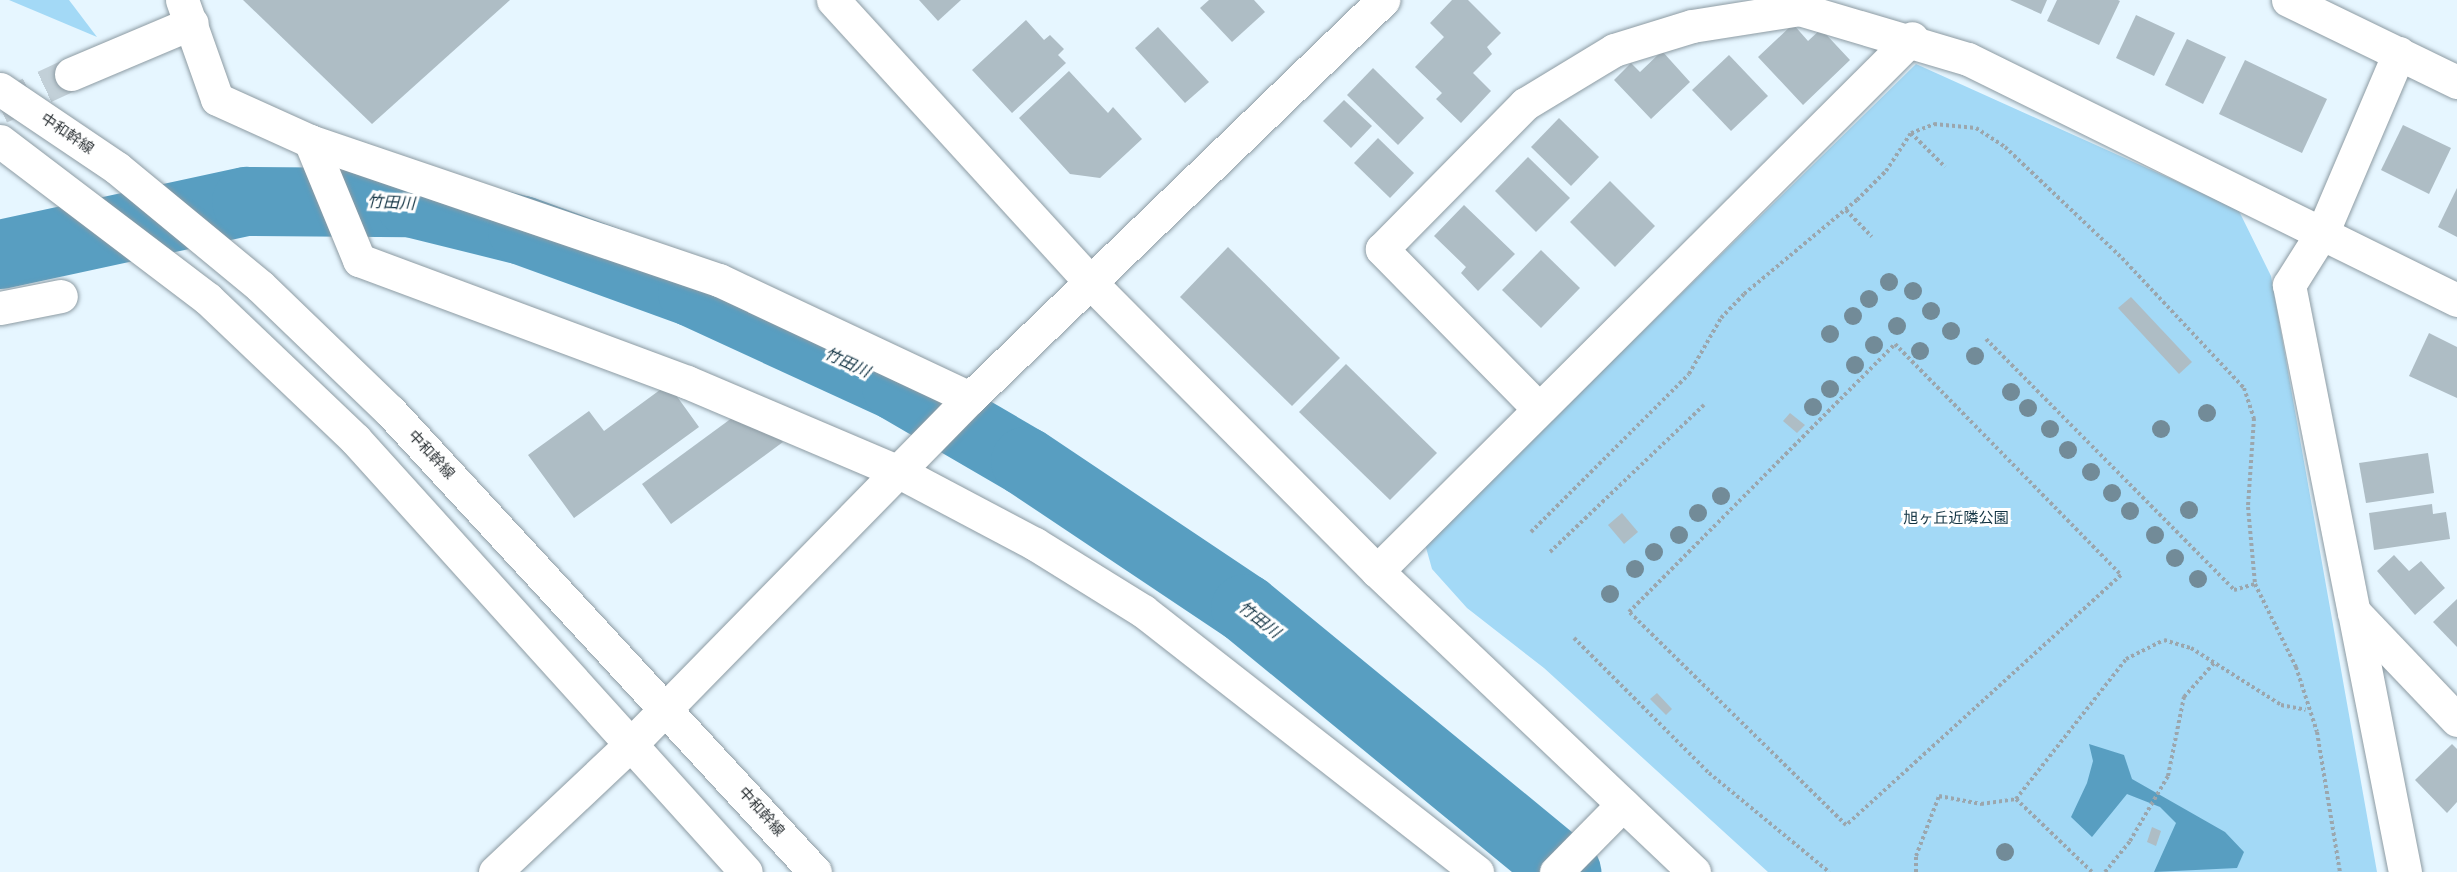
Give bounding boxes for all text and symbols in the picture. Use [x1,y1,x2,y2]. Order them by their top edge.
street label: 中和幹線 [37,110,97,158]
water label: 竹田川 [367,192,415,214]
water label: 竹田川 [821,344,873,382]
street label: 中和幹線 [404,427,458,483]
park label: 旭ヶ丘近隣公園 [1904,510,2008,528]
water label: 竹田川 [1234,598,1284,642]
street label: 中和幹線 [734,784,788,840]

